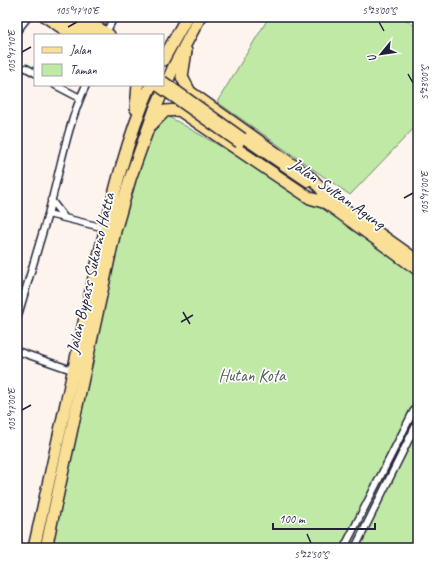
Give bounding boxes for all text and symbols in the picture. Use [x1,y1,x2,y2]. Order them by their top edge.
text: 105°17'10"E [55,4,100,17]
text: 5°23'00"S [362,4,398,17]
text: 105°17'10"E [5,29,18,74]
legend [34,34,164,86]
north arrow [361,34,401,74]
text: Jalan [69,42,92,58]
text: U [364,51,380,65]
text: Taman [70,62,97,78]
text: 5°23'00"S [418,64,431,100]
street label: Jalan Sultan Agung [286,152,391,235]
text: 105°17'00"E [418,170,431,215]
street label: Jalan Bypass Sukarno Hatta [62,190,119,356]
park label: Hutan Kota [218,365,287,386]
text: 105°17'00"E [5,387,18,432]
scale bar [273,505,375,531]
text: 100 m [279,511,306,527]
text: 5°22'50"S [294,548,330,561]

